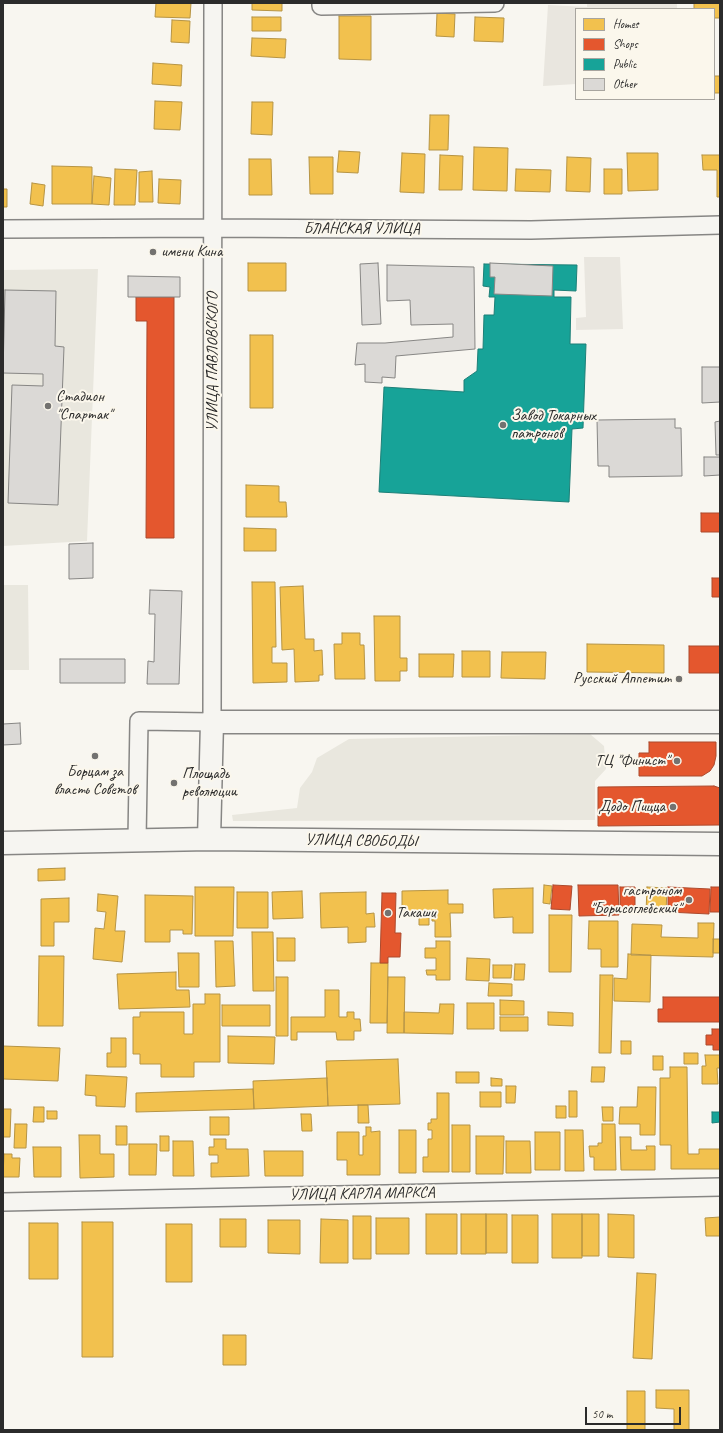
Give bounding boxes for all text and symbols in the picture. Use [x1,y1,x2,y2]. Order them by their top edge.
legend [575,8,715,100]
text: Homes [613,16,639,32]
text: Shops [613,36,638,52]
text: Public [613,56,637,72]
text: Other [613,76,637,92]
street label: БЛАНСКАЯ УЛИЦА [304,219,420,239]
place label: имени Кина [161,242,222,262]
marker: имени Кина [148,247,158,257]
street label: УЛИЦА ПАВЛОВСКОГО [203,292,223,432]
place label: Стадион "Спартак" [56,387,112,425]
marker: Стадион "Спартак" [43,401,53,411]
place label: Завод Токарных патронов [511,406,596,444]
marker: Завод Токарных патронов [498,420,508,430]
place label: Русский Аппетит [573,669,671,689]
marker: Русский Аппетит [674,674,684,684]
marker: Борцам за власть Советов [90,751,100,761]
place label: ТЦ "Финист" [595,751,669,771]
marker: ТЦ "Финист" [672,756,682,766]
place label: Борцам за власть Советов [54,762,136,800]
place label: Площадь революции [182,764,237,802]
marker: Площадь революции [169,778,179,788]
place label: Додо Пицца [598,797,665,817]
marker: Додо Пицца [668,802,678,812]
street label: УЛИЦА СВОБОДЫ [305,830,417,852]
place label: гастроном "Борисоглебский" [590,881,681,919]
marker: гастроном "Борисоглебский" [684,895,694,905]
place label: Такаши [396,903,435,923]
marker: Такаши [383,908,393,918]
street label: УЛИЦА КАРЛА МАРКСА [289,1183,435,1205]
scale bar [587,1399,683,1425]
text: 50 m [592,1406,612,1422]

